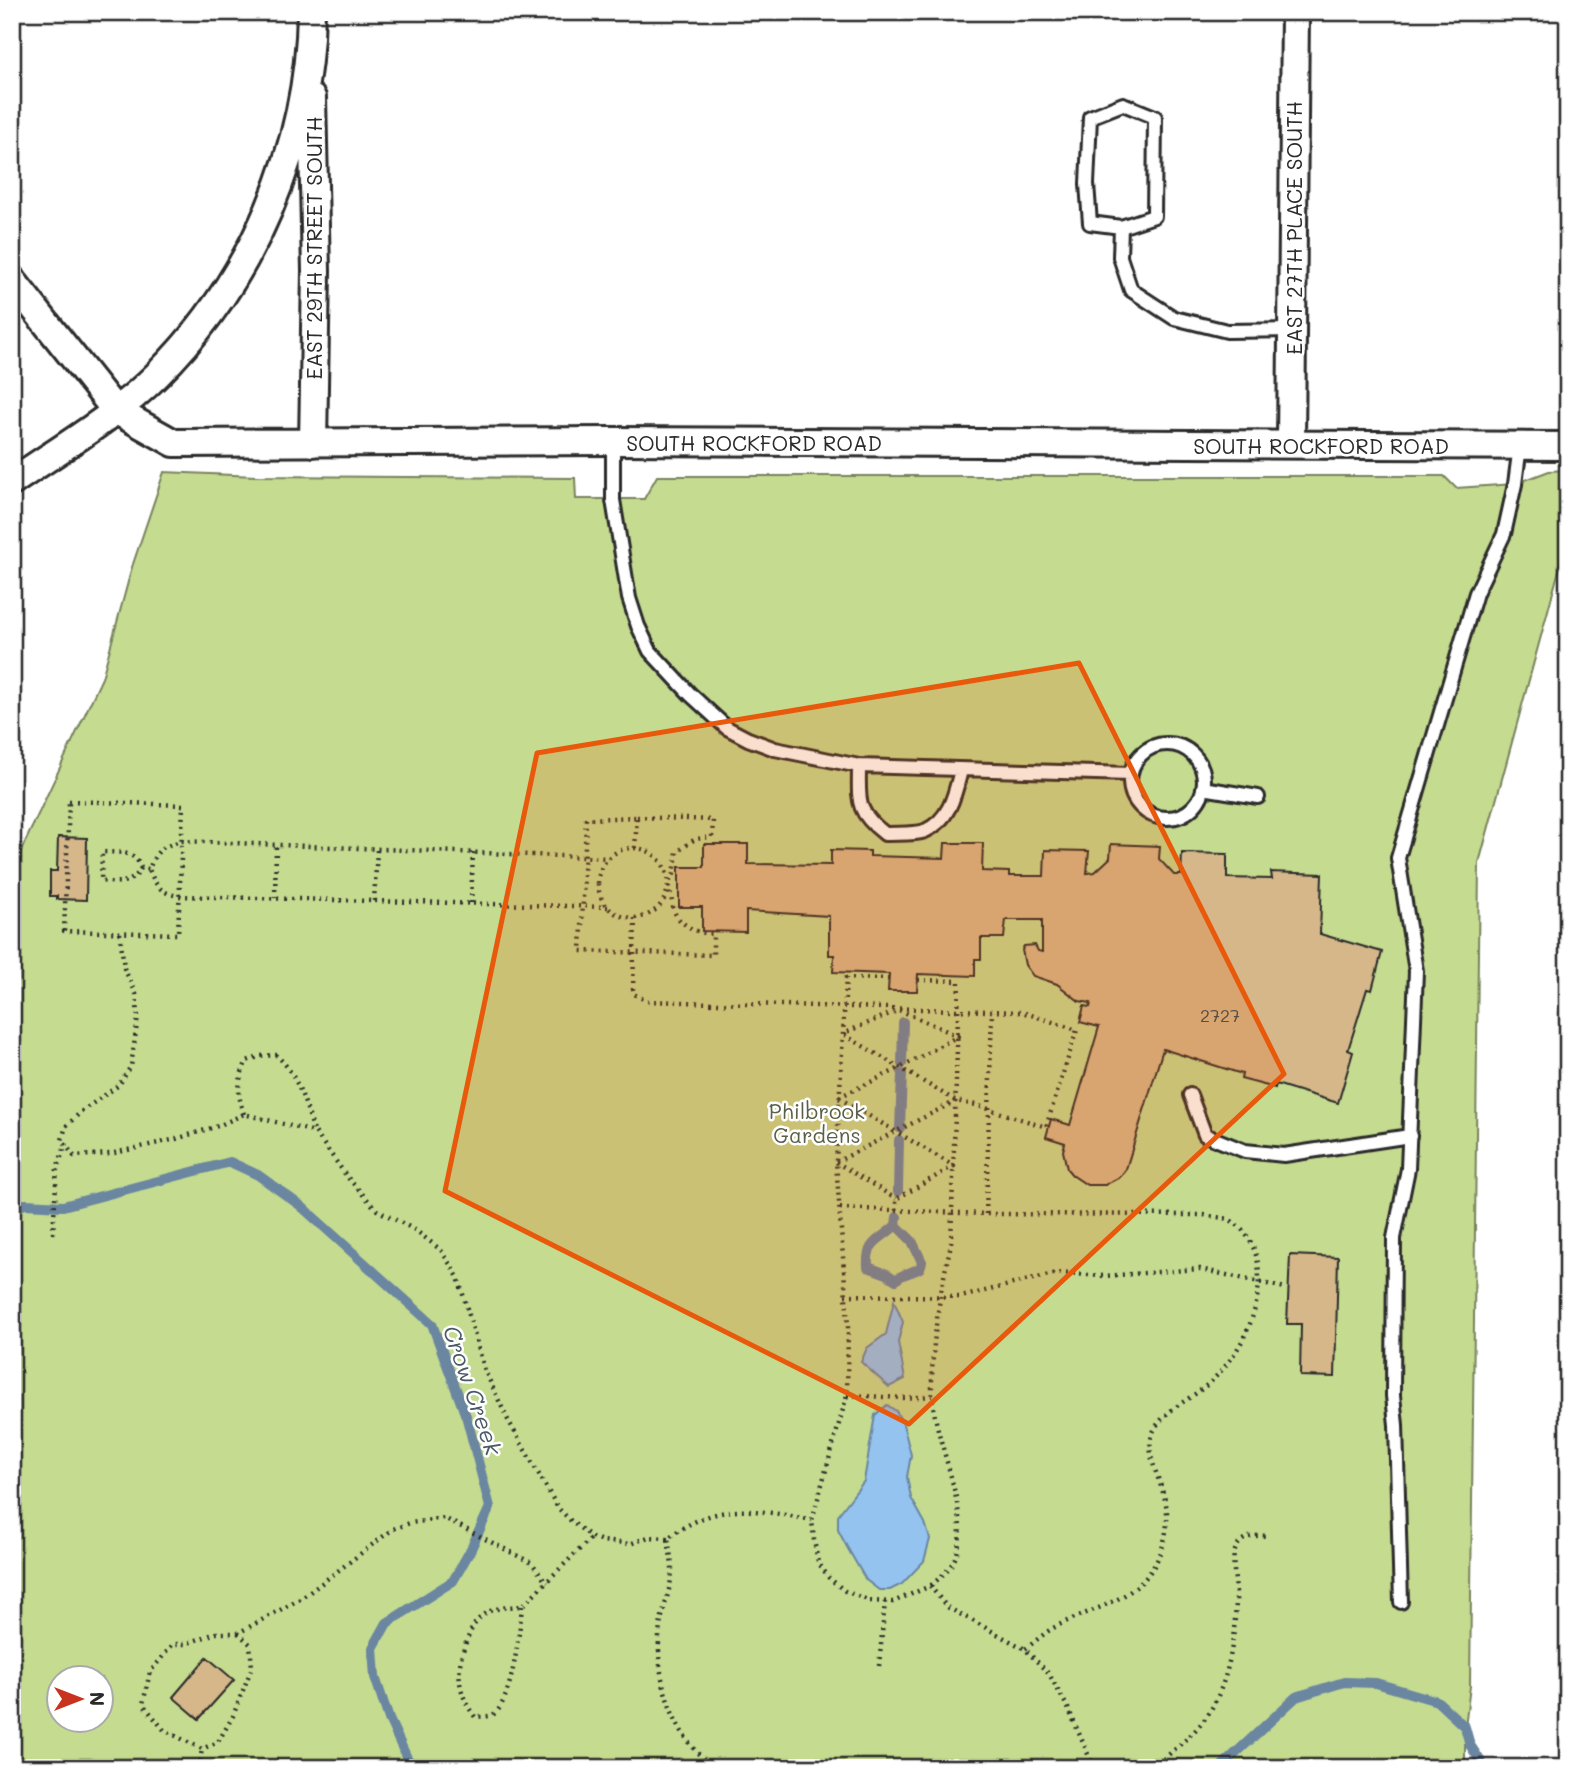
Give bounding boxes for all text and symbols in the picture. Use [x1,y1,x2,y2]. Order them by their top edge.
street label: EAST 27TH PLACE SOUTH [1280,101,1307,355]
street label: EAST 29TH STREET SOUTH [300,117,327,379]
street label: SOUTH ROCKFORD ROAD [626,429,882,456]
street label: SOUTH ROCKFORD ROAD [1193,432,1449,459]
house number: 2727 [1200,1003,1240,1027]
park label: Philbrook Gardens [769,1097,865,1148]
water label: Crow Creek [437,1321,509,1460]
north arrow [46,1664,116,1734]
text: N [85,1692,110,1706]

